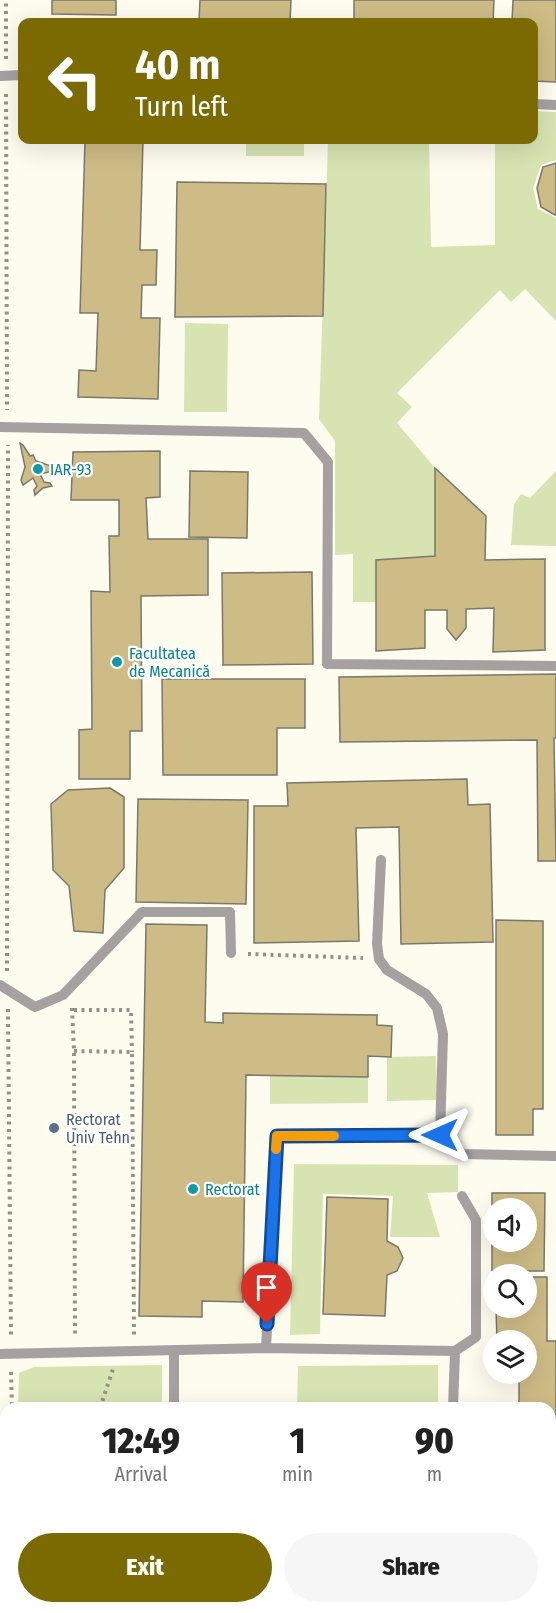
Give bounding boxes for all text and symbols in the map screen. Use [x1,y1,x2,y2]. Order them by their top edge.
text: 40 m [135,40,220,90]
icon: left [36,42,114,120]
text: Turn left [135,91,228,123]
place label: IAR-93 [50,460,91,479]
marker: IAR-93 [31,462,45,476]
place label: Facultatea de Mecanică [129,644,210,681]
marker: Facultatea de Mecanică [110,655,124,669]
position arrow [408,1103,472,1167]
place label: Rectorat Univ Tehn [66,1110,130,1147]
marker: Rectorat Univ Tehn [47,1121,61,1135]
place label: Rectorat [205,1180,261,1199]
marker: Rectorat [186,1182,200,1196]
map controls [483,1198,537,1384]
button: sound [483,1198,537,1252]
pin [241,1262,292,1324]
button: search [483,1264,537,1318]
icon: arrive [250,1271,283,1304]
button: layers [483,1330,537,1384]
text: 12:49 [102,1419,180,1463]
text: 1 [290,1419,305,1463]
text: 90 [415,1419,454,1463]
text: Arrival [114,1462,168,1486]
text: min [282,1462,313,1486]
text: m [427,1462,442,1486]
button: Exit [18,1533,272,1602]
button: Share [284,1533,538,1602]

